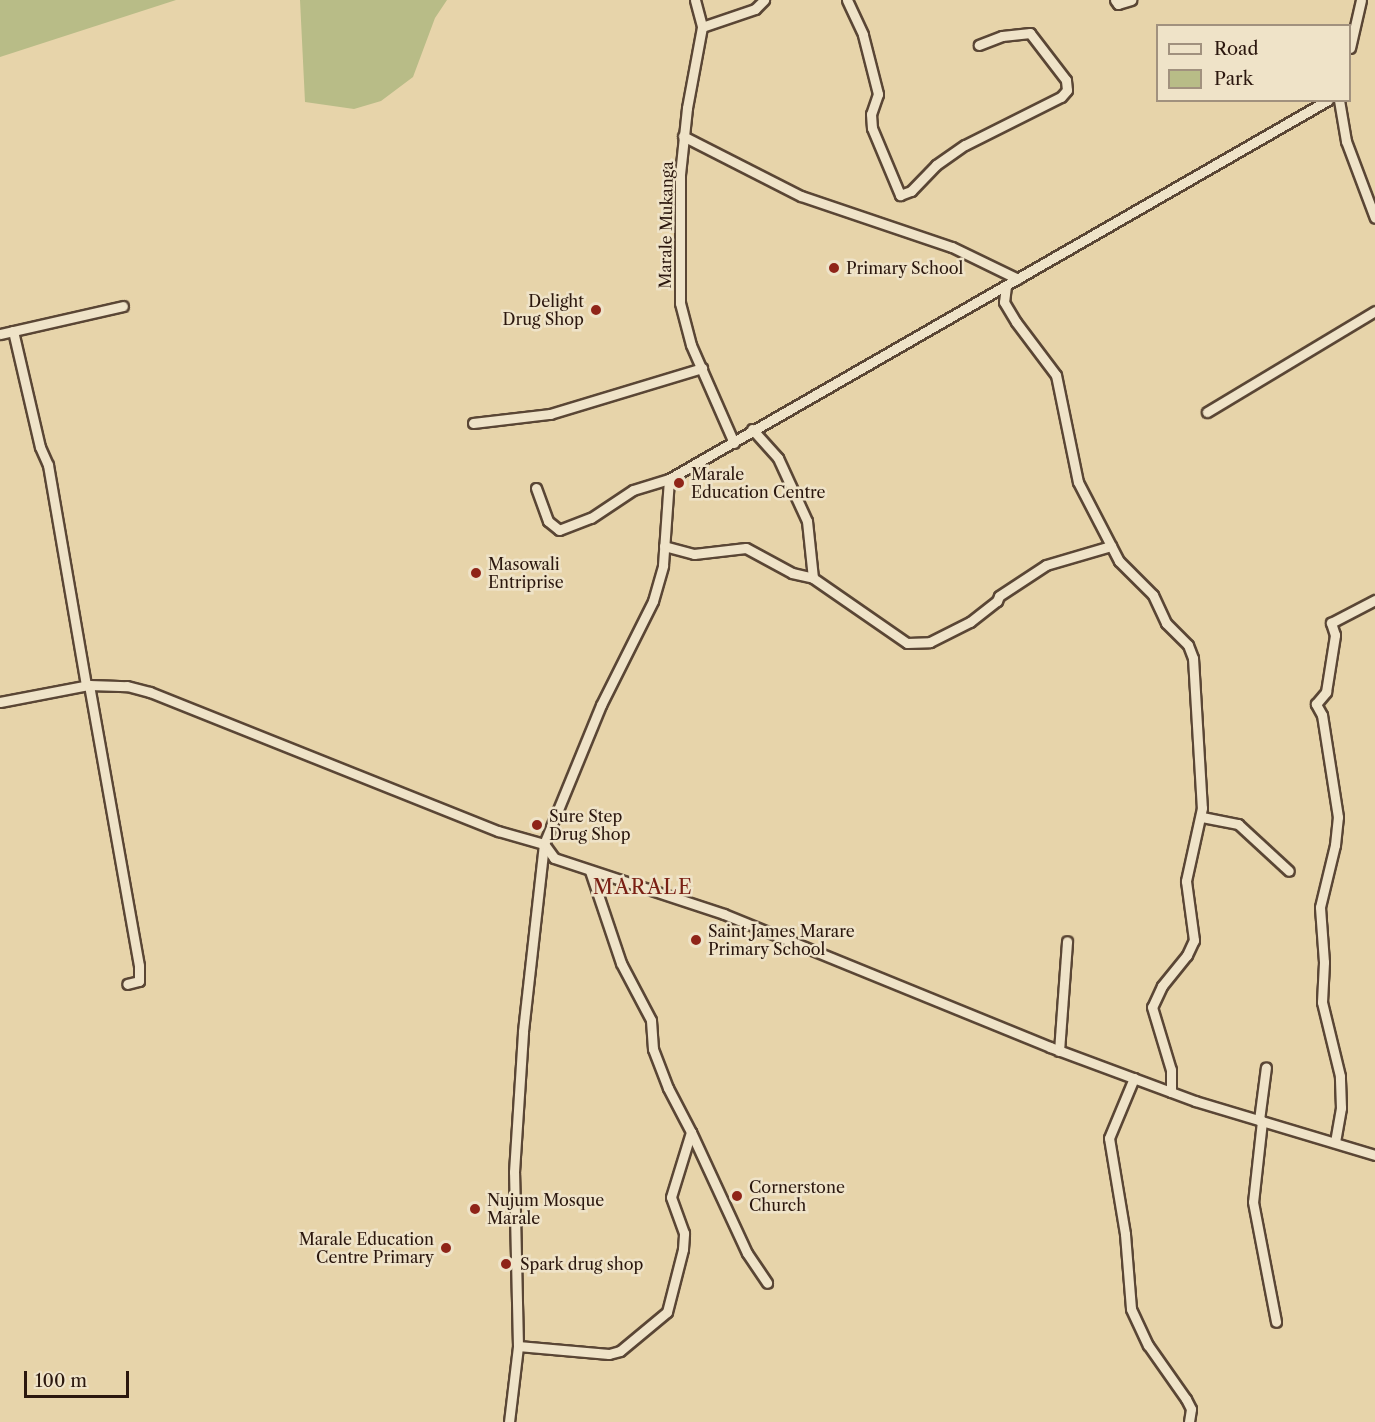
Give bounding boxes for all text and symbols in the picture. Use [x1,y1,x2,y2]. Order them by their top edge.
legend [1156,24,1351,102]
text: Road [1214,38,1259,60]
text: Park [1214,68,1253,90]
street label: Marale Mukanga [655,161,677,289]
place label: Primary School [846,258,964,278]
marker: Primary School [827,261,841,275]
place label: Delight Drug Shop [502,291,584,329]
marker: Delight Drug Shop [589,303,603,317]
place label: Marale Education Centre [691,464,826,502]
marker: Marale Education Centre [672,476,686,490]
place label: Masowali Entriprise [488,554,564,592]
marker: Masowali Entriprise [469,566,483,580]
place label: Sure Step Drug Shop [549,806,631,844]
marker: Sure Step Drug Shop [530,818,544,832]
district label: MARALE [593,875,693,899]
place label: Saint James Marare Primary School [708,921,855,959]
marker: Saint James Marare Primary School [689,933,703,947]
place label: Cornerstone Church [749,1177,845,1215]
marker: Cornerstone Church [730,1189,744,1203]
place label: Nujum Mosque Marale [487,1190,604,1228]
marker: Nujum Mosque Marale [468,1202,482,1216]
place label: Marale Education Centre Primary [299,1229,434,1267]
marker: Marale Education Centre Primary [439,1241,453,1255]
place label: Spark drug shop [520,1254,644,1274]
marker: Spark drug shop [497,1255,515,1273]
scale bar [27,1359,132,1397]
text: 100 m [35,1370,87,1392]

